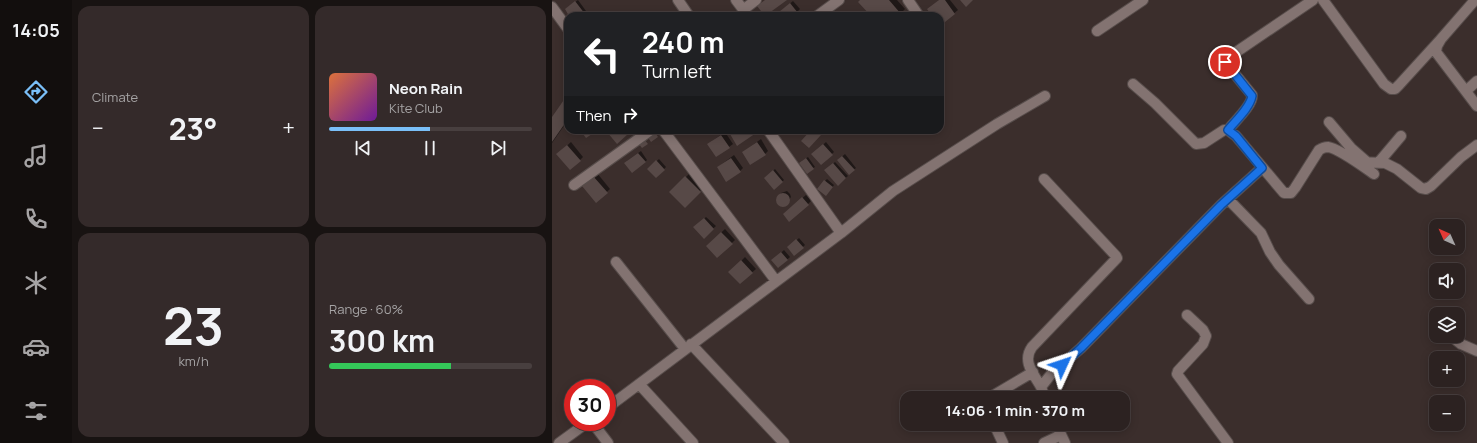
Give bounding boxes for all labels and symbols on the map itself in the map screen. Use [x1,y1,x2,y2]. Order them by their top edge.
pin [1208,45,1242,79]
north arrow [1429,219,1465,255]
position arrow [1041,344,1083,386]
speed limit sign: 30 [564,379,616,431]

